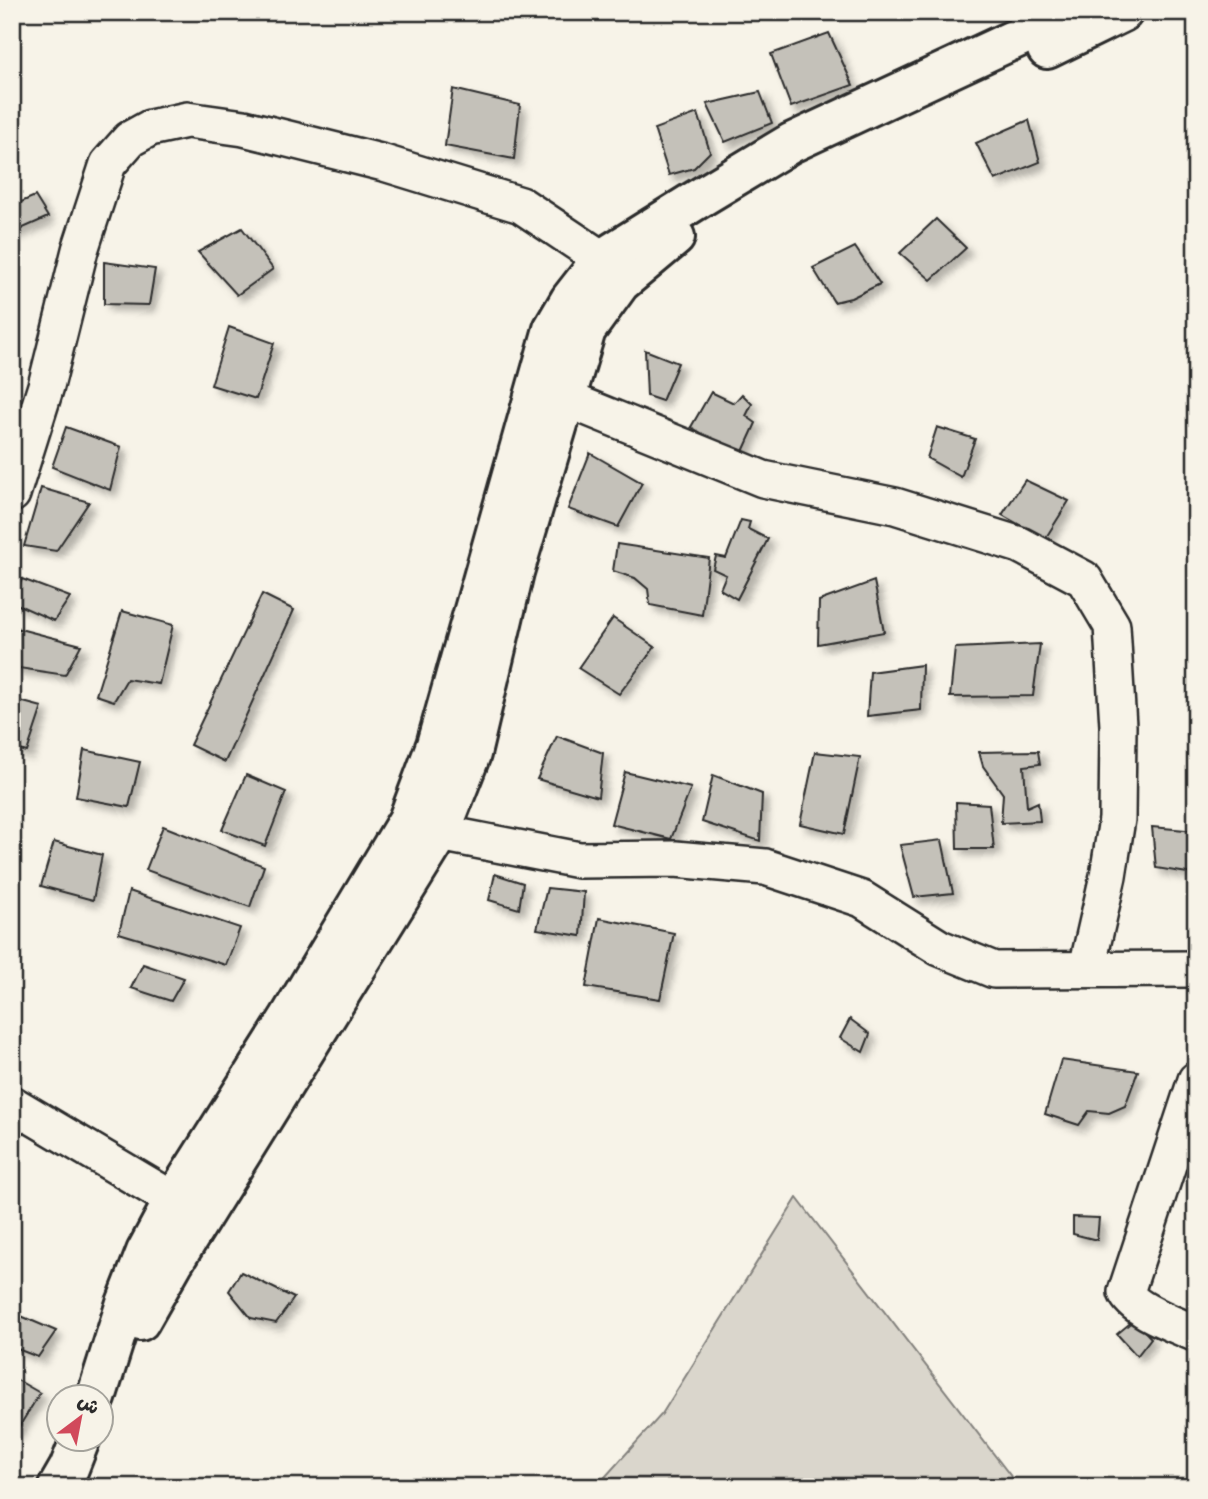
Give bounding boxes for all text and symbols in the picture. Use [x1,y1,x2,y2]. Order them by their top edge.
north arrow [46,1384,116,1454]
text: ش [73,1387,105,1420]

